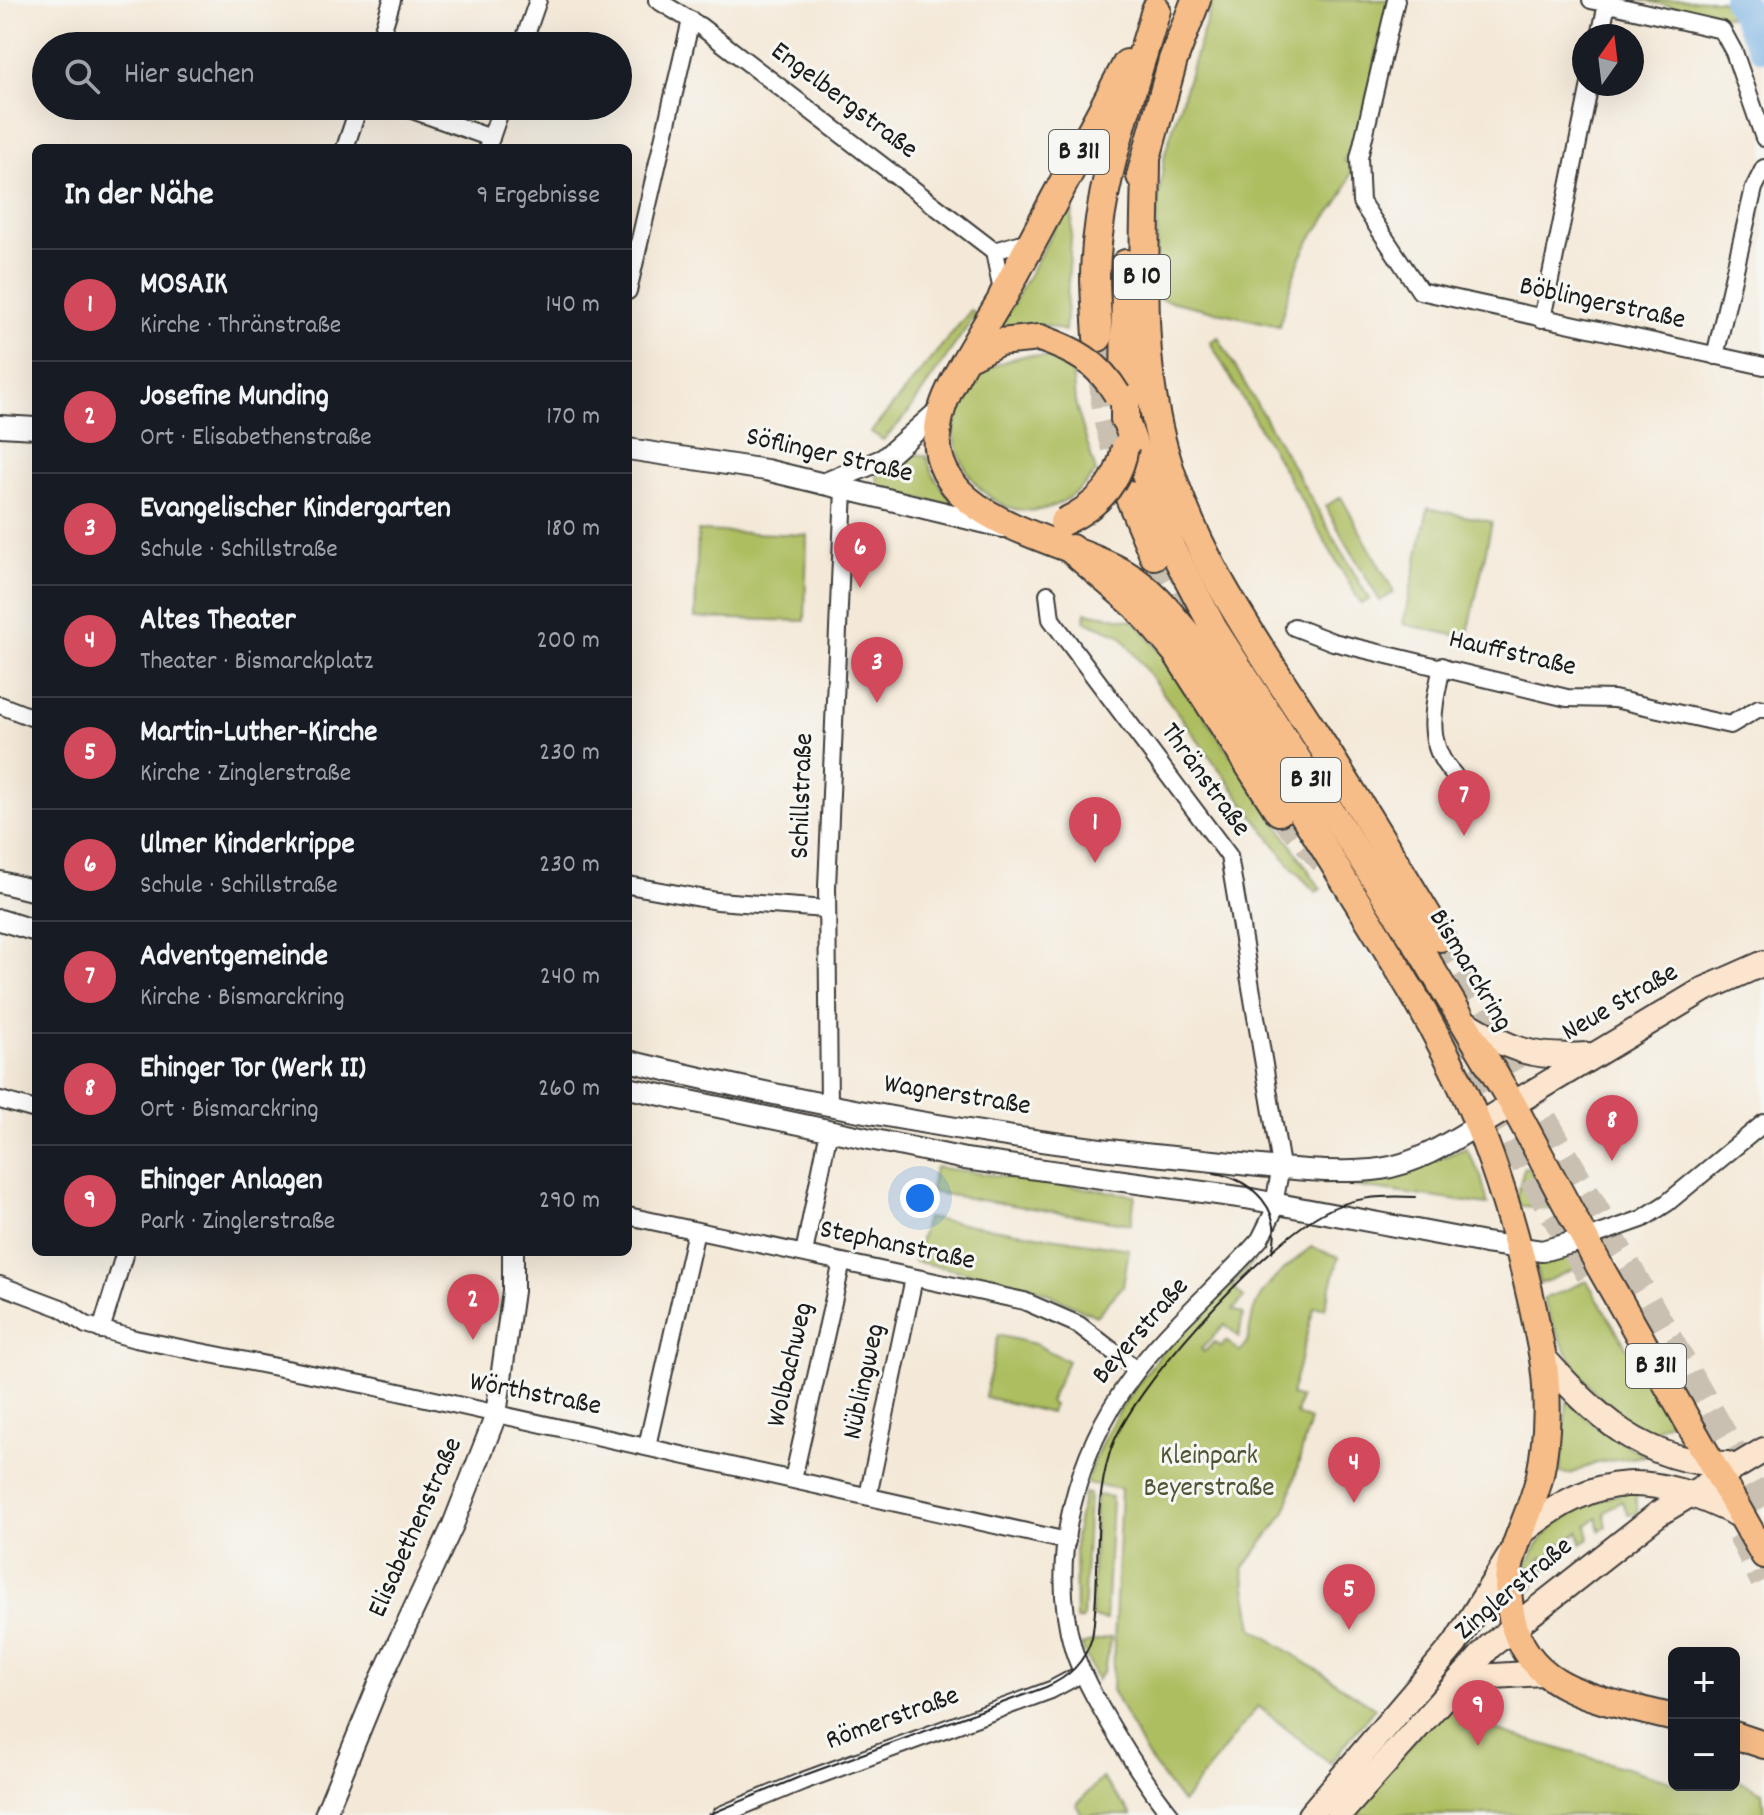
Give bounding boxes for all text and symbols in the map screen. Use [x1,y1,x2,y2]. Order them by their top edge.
north arrow [1572,24,1644,96]
search box [32,32,632,120]
street label: Engelbergstraße [761,33,925,171]
icon: search [60,54,104,98]
text: Hier suchen [124,55,254,98]
road number: B 311 [1049,130,1109,174]
text: In der Nähe [64,172,214,221]
text: 9 Ergebnisse [476,178,600,215]
road number: B 10 [1114,255,1170,299]
text: MOSAIK [140,265,228,308]
street label: Böblingerstraße [1515,268,1689,342]
text: 1 [87,287,93,324]
text: 140 m [546,287,600,324]
text: Kirche · Thränstraße [140,308,341,345]
text: Josefine Munding [140,377,329,420]
text: 2 [84,399,96,436]
text: 170 m [546,399,600,436]
street label: Söflinger Straße [742,418,916,496]
text: Ort · Elisabethenstraße [140,420,372,457]
text: Evangelischer Kindergarten [140,489,451,532]
text: 3 [84,511,96,548]
text: 180 m [546,511,600,548]
pin: 6 [834,522,886,588]
text: Schule · Schillstraße [140,532,338,569]
text: Altes Theater [140,601,296,644]
street label: Hauffstraße [1444,621,1580,689]
text: 4 [85,623,95,660]
text: 200 m [536,623,600,660]
pin: 3 [851,637,903,703]
text: Theater · Bismarckplatz [140,644,373,681]
text: Martin-Luther-Kirche [140,713,378,756]
street label: Thränstraße [1149,716,1259,846]
street label: Schillstraße [782,732,826,860]
text: 5 [84,735,96,772]
text: 230 m [539,735,600,772]
text: Kirche · Zinglerstraße [140,756,351,793]
road number: B 311 [1281,758,1341,802]
pin: 7 [1438,770,1490,836]
pin: 1 [1069,797,1121,863]
text: Ulmer Kinderkrippe [140,825,355,868]
text: 6 [84,847,96,884]
text: 230 m [539,847,600,884]
text: Schule · Schillstraße [140,868,338,905]
street label: Bismarckring [1417,902,1521,1040]
text: Adventgemeinde [140,937,328,980]
street label: Neue Straße [1555,954,1687,1054]
text: 7 [85,959,95,996]
text: 240 m [540,959,600,996]
text: Kirche · Bismarckring [140,980,345,1017]
text: Ehinger Tor (Werk II) [140,1049,366,1092]
street label: Wagnerstraße [881,1066,1033,1128]
text: 8 [85,1071,95,1108]
text: 260 m [538,1071,600,1108]
text: Ort · Bismarckring [140,1092,319,1129]
pin: 8 [1586,1095,1638,1161]
text: Ehinger Anlagen [140,1161,323,1204]
your location [900,1178,940,1218]
text: 9 [84,1183,96,1220]
text: 290 m [539,1183,600,1220]
text: Park · Zinglerstraße [140,1204,335,1241]
street label: Stephanstraße [816,1211,978,1283]
street label: Beyerstraße [1084,1269,1200,1395]
pin: 2 [447,1274,499,1340]
street label: Wolbachweg [758,1299,826,1431]
street label: Nüblingweg [834,1320,898,1444]
road number: B 311 [1626,1344,1686,1388]
street label: Wörthstraße [466,1364,604,1428]
street label: Elisabethenstraße [359,1431,475,1625]
pin: 4 [1328,1437,1380,1503]
park label: Kleinpark Beyerstraße [1144,1438,1274,1510]
street label: Zinglerstraße [1447,1529,1583,1651]
pin: 5 [1323,1564,1375,1630]
map controls [1668,1647,1740,1791]
button: + [1668,1647,1740,1719]
street label: Römerstraße [821,1677,965,1763]
pin: 9 [1452,1680,1504,1746]
button: − [1668,1719,1740,1791]

